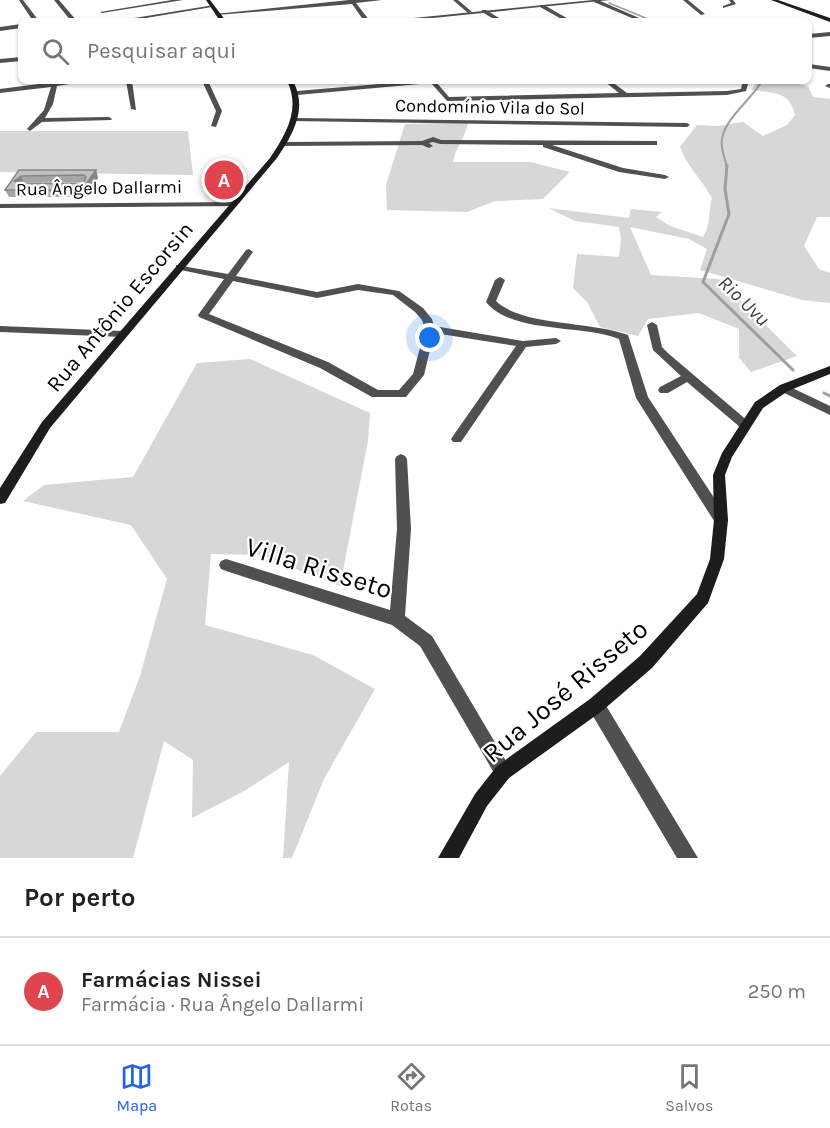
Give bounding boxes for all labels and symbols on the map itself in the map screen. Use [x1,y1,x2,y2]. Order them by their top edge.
street label: Condomínio Vila do Sol [395,94,585,120]
pin: A [204,158,244,202]
street label: Rua Ângelo Dallarmi [16,176,182,200]
street label: Rua Antônio Escorsin [41,217,199,397]
water label: Rio Uvu [714,271,774,331]
your location [415,323,444,352]
street label: Villa Risseto [242,531,396,605]
street label: Rua José Risseto [476,613,654,769]

